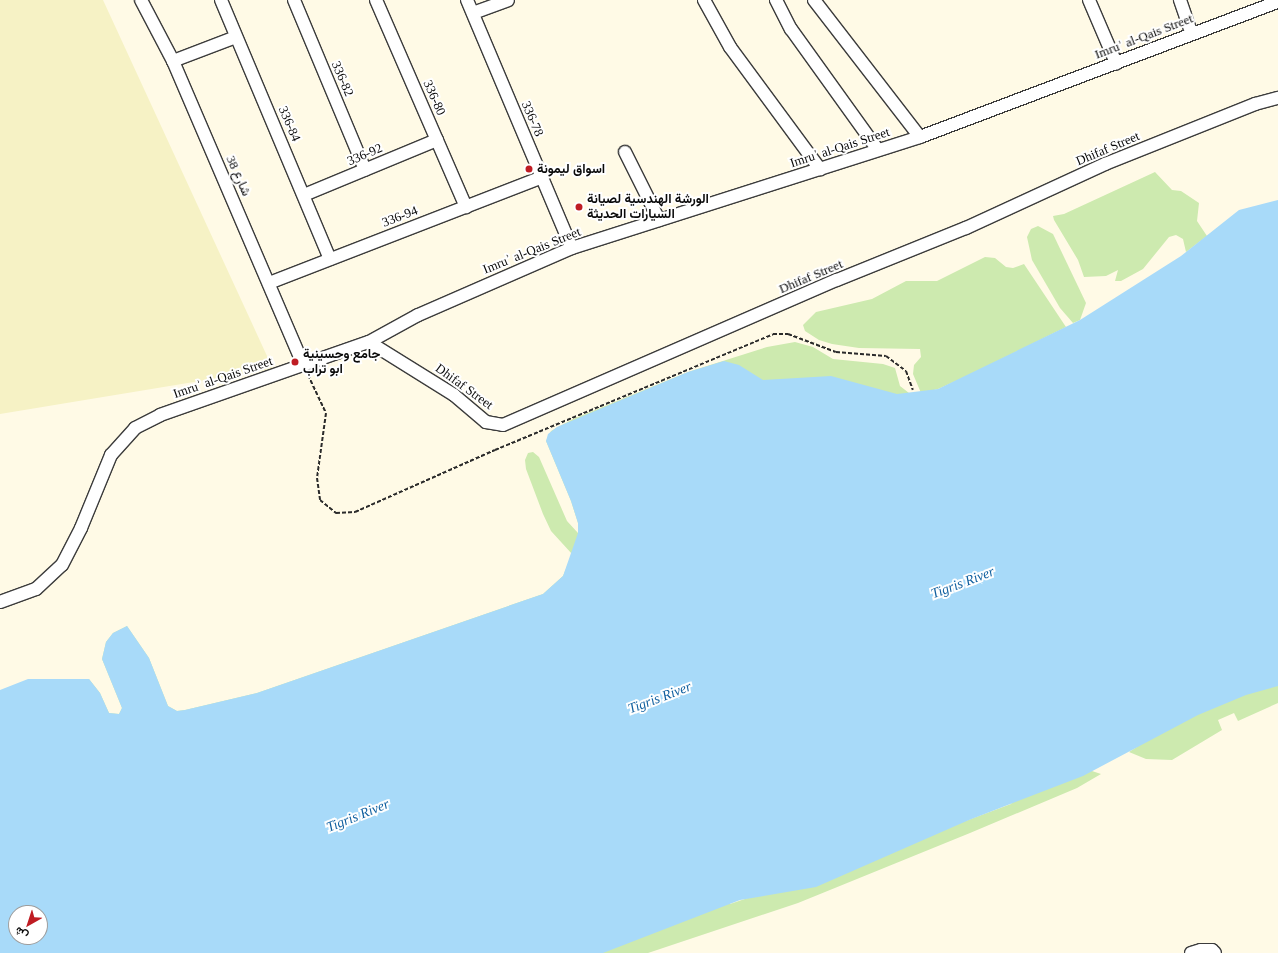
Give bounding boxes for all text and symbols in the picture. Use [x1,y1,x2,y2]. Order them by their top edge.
street label: Imruʾ al-Qais Street [1093,11,1195,63]
street label: 336-82 [328,59,356,99]
street label: 336-80 [419,78,449,118]
street label: 336-78 [518,99,546,139]
street label: 336-84 [275,104,303,144]
street label: Imruʾ al-Qais Street [788,125,892,171]
street label: Dhifaf Street [1074,129,1142,169]
street label: 336-92 [345,141,385,169]
street label: شارع 38 [222,153,254,199]
place label: اسواق ليمونة [537,161,605,177]
marker: اسواق ليمونة [524,164,534,174]
place label: الورشة الهندسية لصيانة السيارات الحديثة [587,192,709,223]
marker: الورشة الهندسية لصيانة السيارات الحديثة [574,202,584,212]
street label: 336-94 [380,203,420,231]
street label: Imruʾ al-Qais Street [481,224,583,278]
street label: Dhifaf Street [777,257,845,297]
place label: جامع وحسينية ابو تراب [303,347,380,378]
street label: Imruʾ al-Qais Street [171,354,275,402]
marker: جامع وحسينية ابو تراب [290,357,300,367]
street label: Dhifaf Street [432,361,496,413]
water label: Tigris River [929,563,997,603]
water label: Tigris River [626,678,694,718]
water label: Tigris River [324,796,392,836]
north arrow [8,905,48,945]
text: ش [12,925,30,942]

